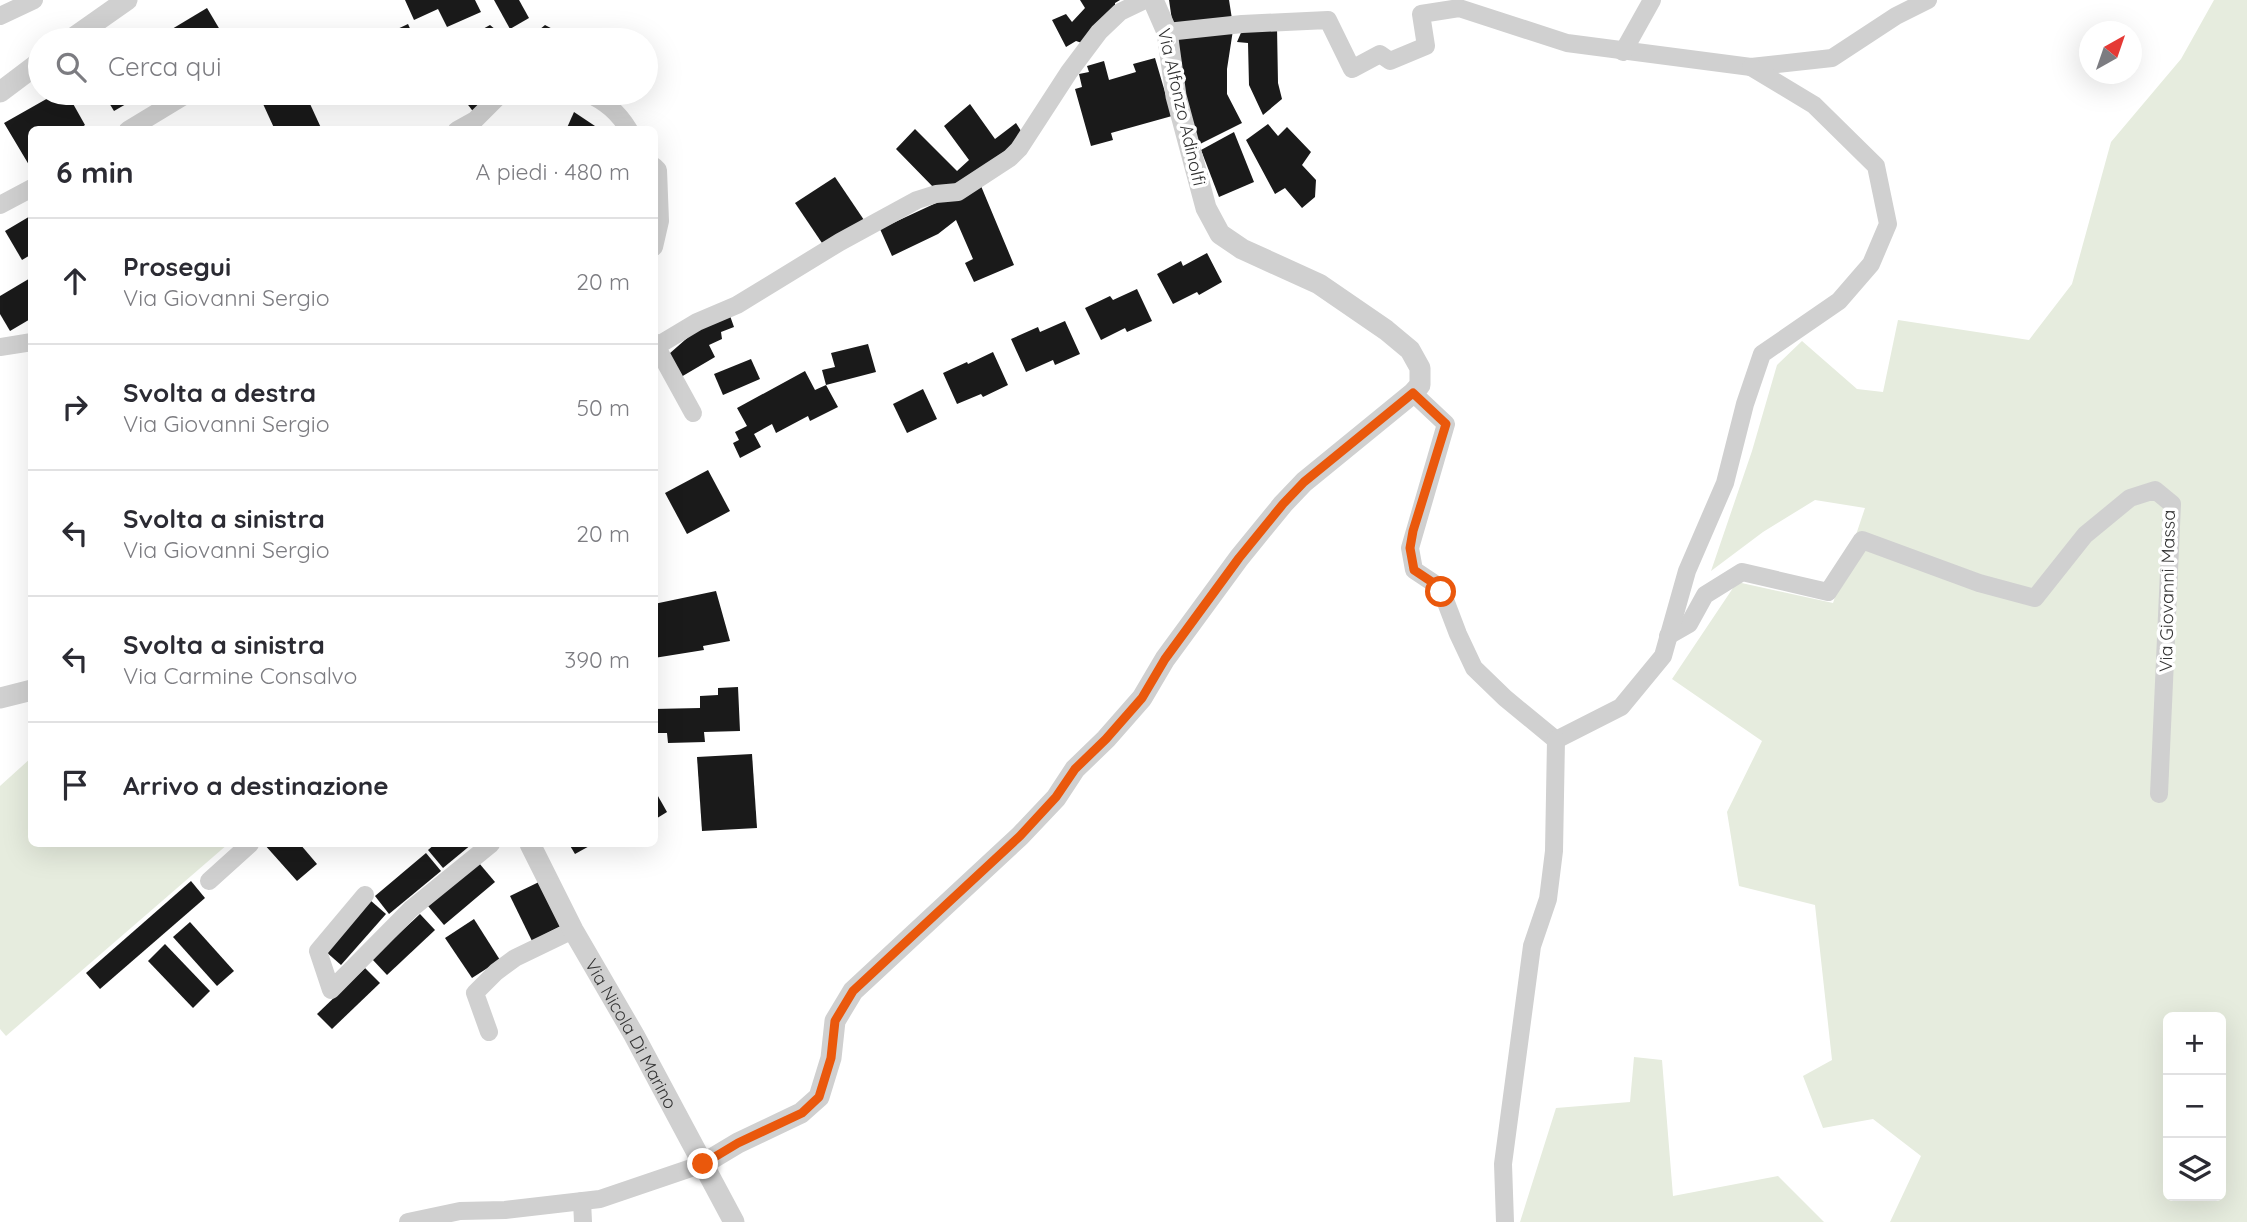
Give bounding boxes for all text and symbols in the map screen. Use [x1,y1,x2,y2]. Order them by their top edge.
north arrow [2079,21,2142,84]
street label: Via Alfonzo Adinolfi [1153,26,1211,188]
search box [28,28,658,105]
icon: search [52,48,90,86]
text: Cerca qui [108,50,222,83]
text: 6 min [56,153,134,191]
text: A piedi · 480 m [476,157,630,186]
text: Prosegui [123,250,231,283]
icon: ahead [56,262,94,300]
text: 20 m [576,267,630,296]
text: Via Giovanni Sergio [123,283,330,312]
text: Svolta a destra [123,376,316,409]
icon: right [56,388,94,426]
text: 50 m [577,393,630,422]
text: Via Giovanni Sergio [123,409,330,438]
text: Svolta a sinistra [123,502,325,535]
street label: Via Giovanni Massa [2154,510,2180,672]
icon: left [56,514,94,552]
text: 20 m [576,519,630,548]
text: Via Giovanni Sergio [123,535,330,564]
route start [1425,576,1456,607]
text: Svolta a sinistra [123,628,325,661]
icon: left [56,640,94,678]
text: 390 m [564,645,630,674]
text: Via Carmine Consalvo [123,661,358,690]
icon: arrive [56,766,94,804]
text: Arrivo a destinazione [123,769,389,802]
street label: Via Nicola Di Marino [580,954,683,1112]
map controls [2163,1012,2226,1201]
button: + [2163,1012,2226,1075]
button: − [2163,1075,2226,1138]
button: layers [2163,1138,2226,1201]
route end [687,1148,718,1179]

